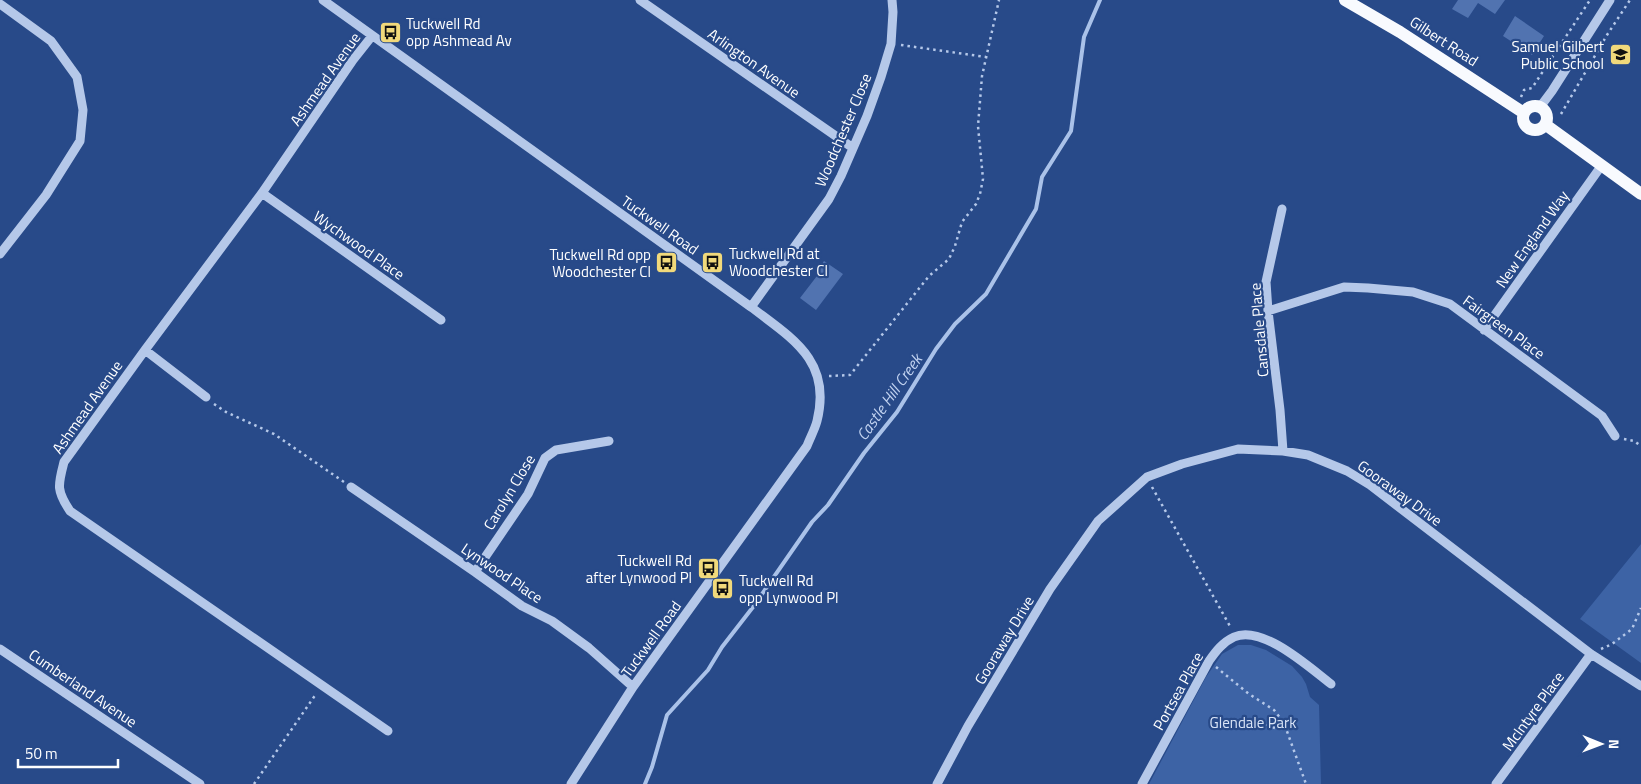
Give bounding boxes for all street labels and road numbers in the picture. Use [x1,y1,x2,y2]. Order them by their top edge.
street label: Gilbert Road [1405,10,1483,72]
street label: Arlington Avenue [703,23,805,103]
street label: Ashmead Avenue [284,27,366,131]
street label: Woodchester Close [809,70,877,190]
street label: New England Way [1490,186,1574,292]
street label: Tuckwell Road [617,190,703,260]
street label: Wychwood Place [308,205,410,285]
street label: Cansdale Place [1243,282,1275,378]
street label: Fairgreen Place [1458,289,1550,365]
street label: Ashmead Avenue [46,355,128,459]
street label: Carolyn Close [477,450,541,534]
street label: Gooraway Drive [1353,454,1447,532]
street label: Lynwood Place [457,537,547,609]
street label: Gooraway Drive [968,591,1040,689]
street label: Tuckwell Road [615,596,687,682]
street label: Cumberland Avenue [24,643,142,733]
street label: Portsea Place [1147,648,1209,734]
street label: McIntyre Place [1496,667,1570,755]

